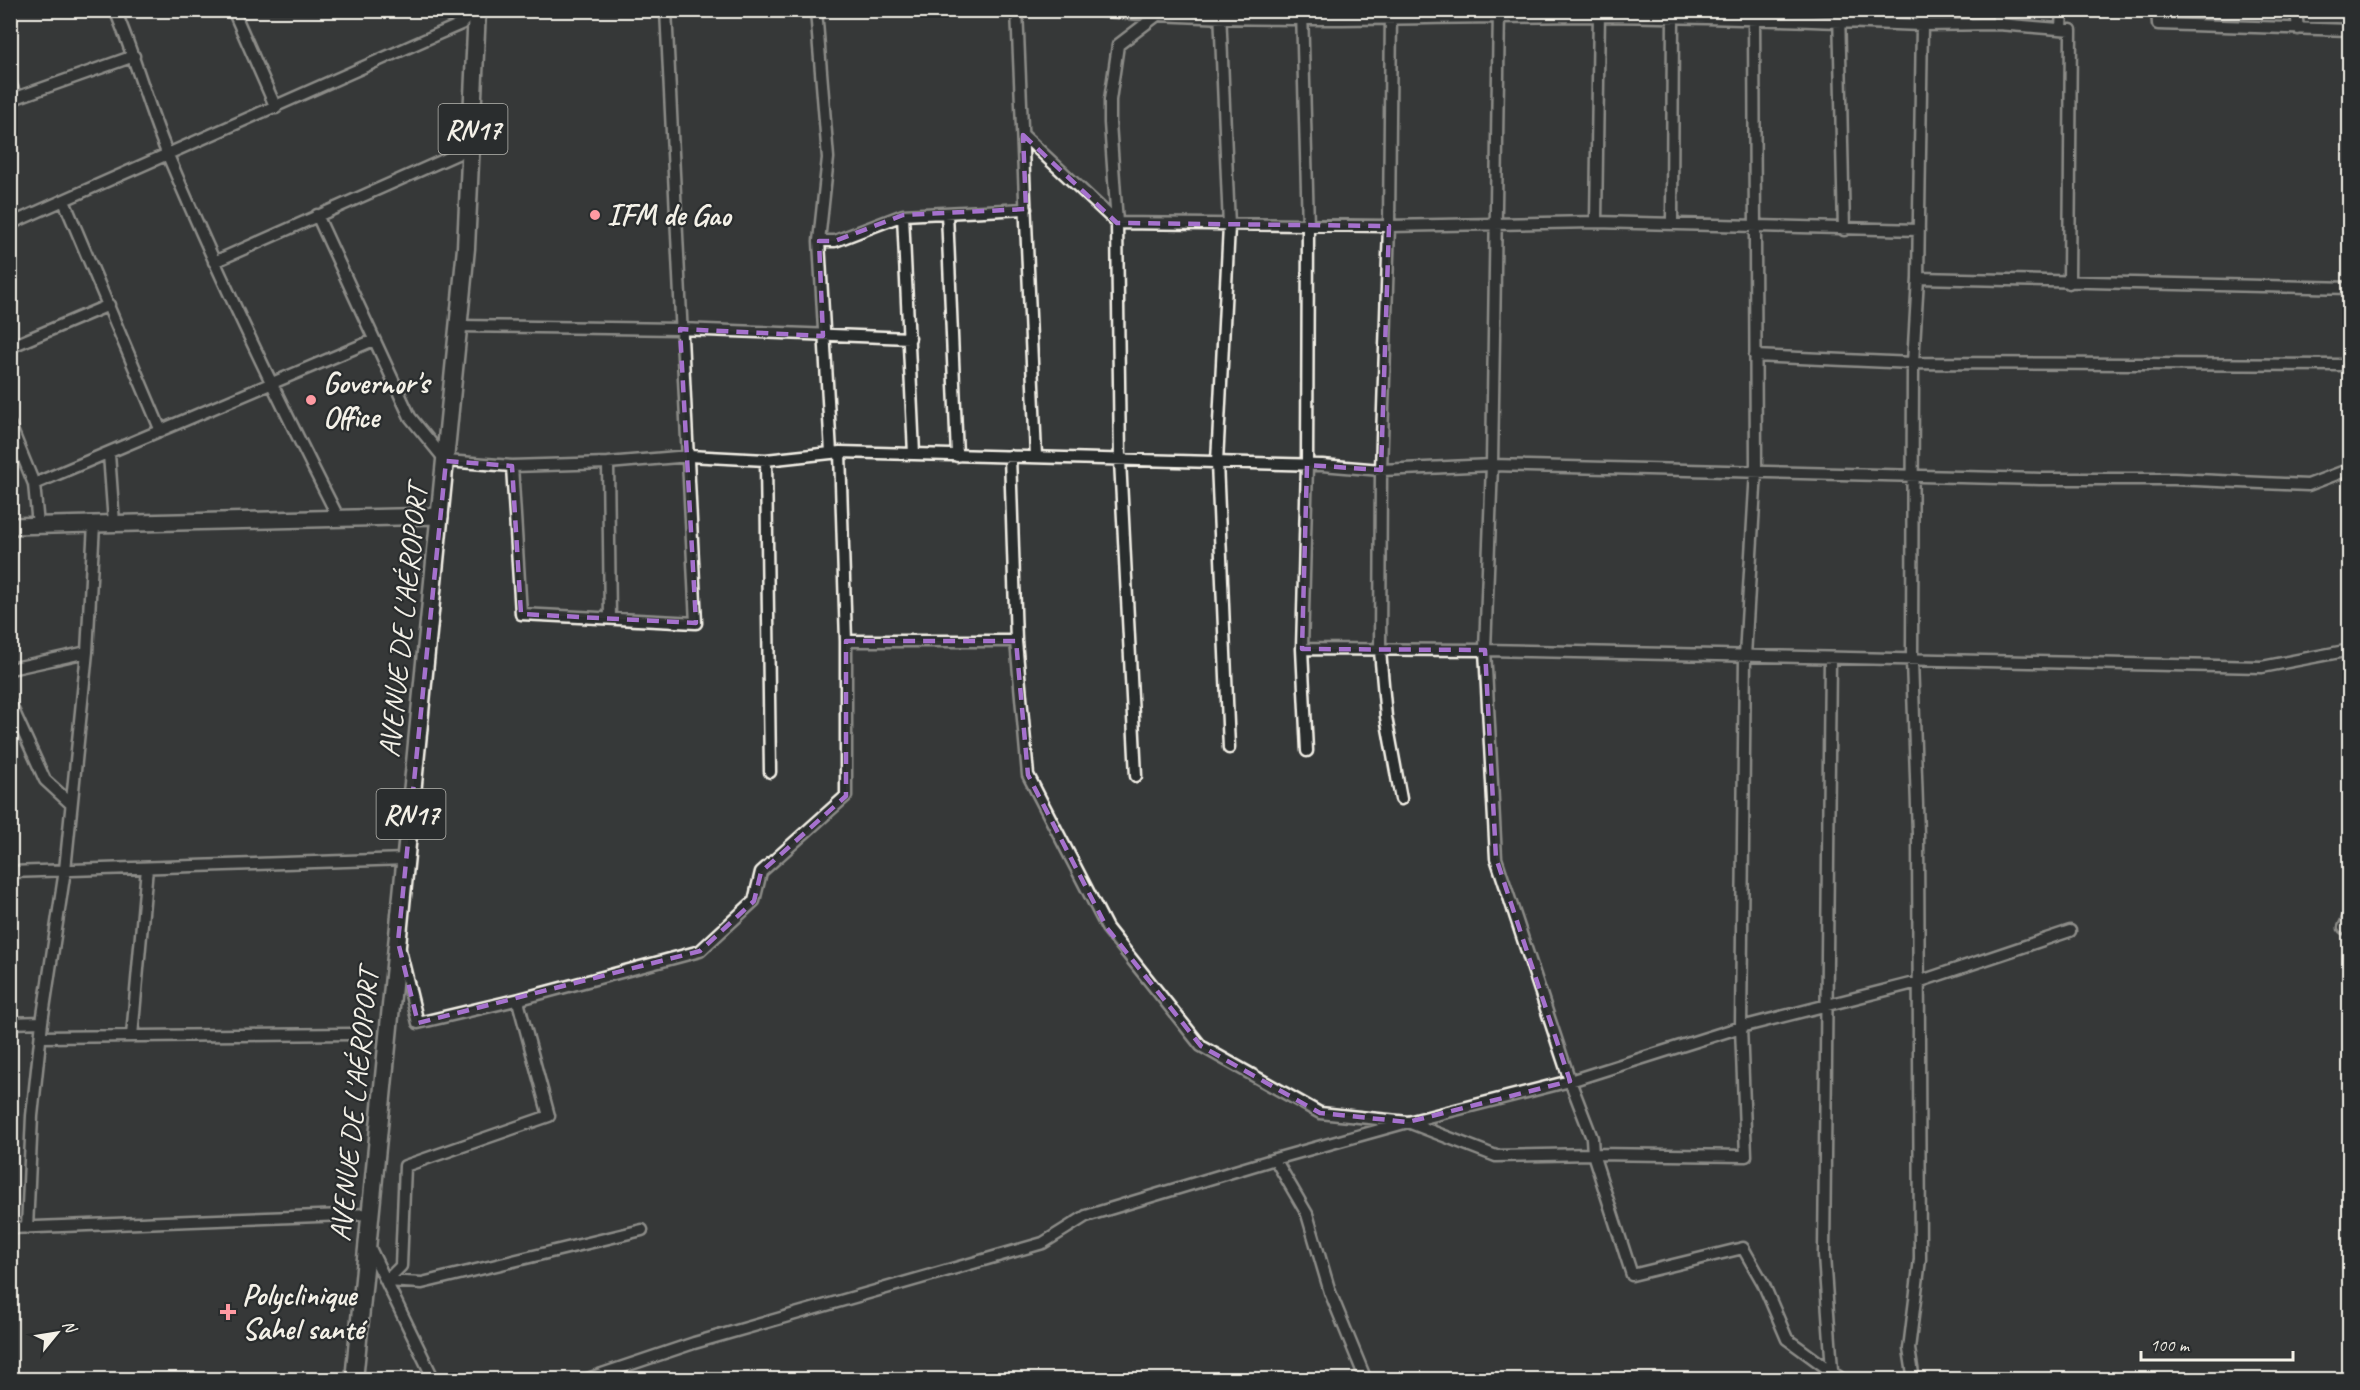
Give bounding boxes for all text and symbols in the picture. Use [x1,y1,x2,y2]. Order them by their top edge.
road number: RN17 [438,104,508,154]
place label: IFM de Gao [607,196,733,234]
marker: IFM de Gao [588,208,602,222]
place label: Governor's Office [323,364,433,436]
marker: Governor's Office [304,393,318,407]
street label: AVENUE DE L'AÉROPORT [370,476,437,759]
road number: RN17 [376,789,446,839]
street label: AVENUE DE L'AÉROPORT [321,960,388,1243]
place label: Polyclinique Sahel santé [242,1276,368,1348]
north arrow [27,1303,87,1363]
marker: Polyclinique Sahel santé [219,1303,237,1321]
text: N [58,1317,82,1338]
scale bar [2141,1324,2292,1362]
text: 100 m [2150,1334,2191,1356]

